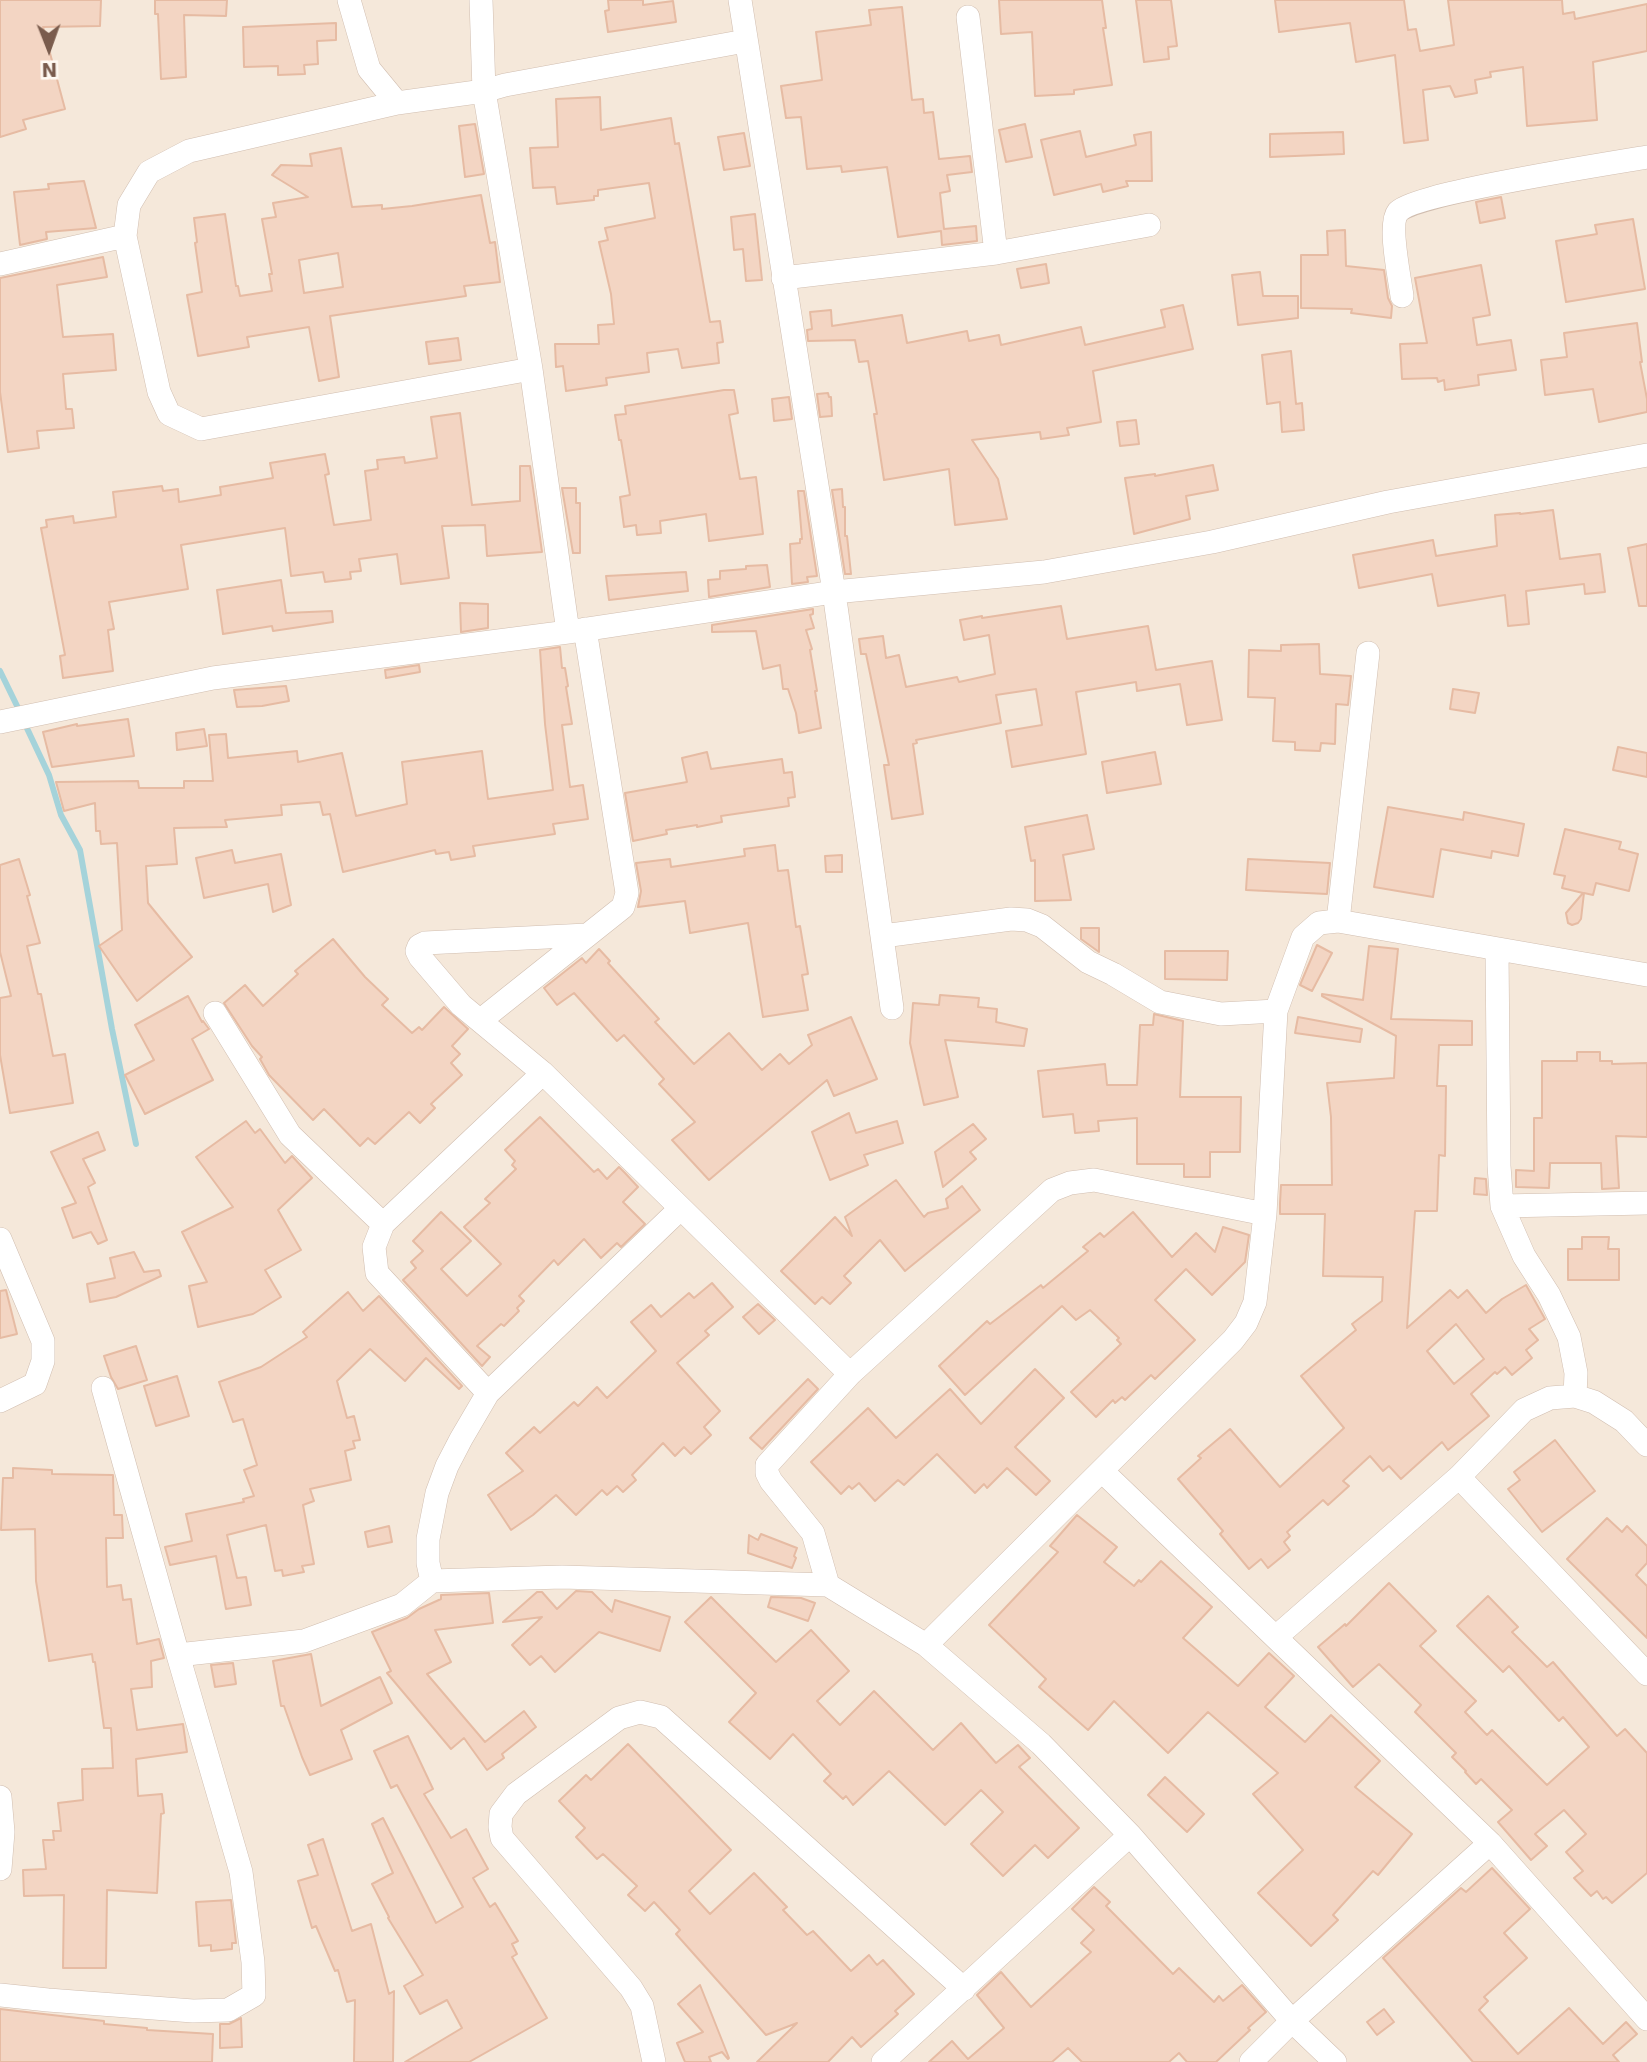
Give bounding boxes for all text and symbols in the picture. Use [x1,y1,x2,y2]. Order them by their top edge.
north arrow [14,14,84,84]
text: N [41,59,58,81]

